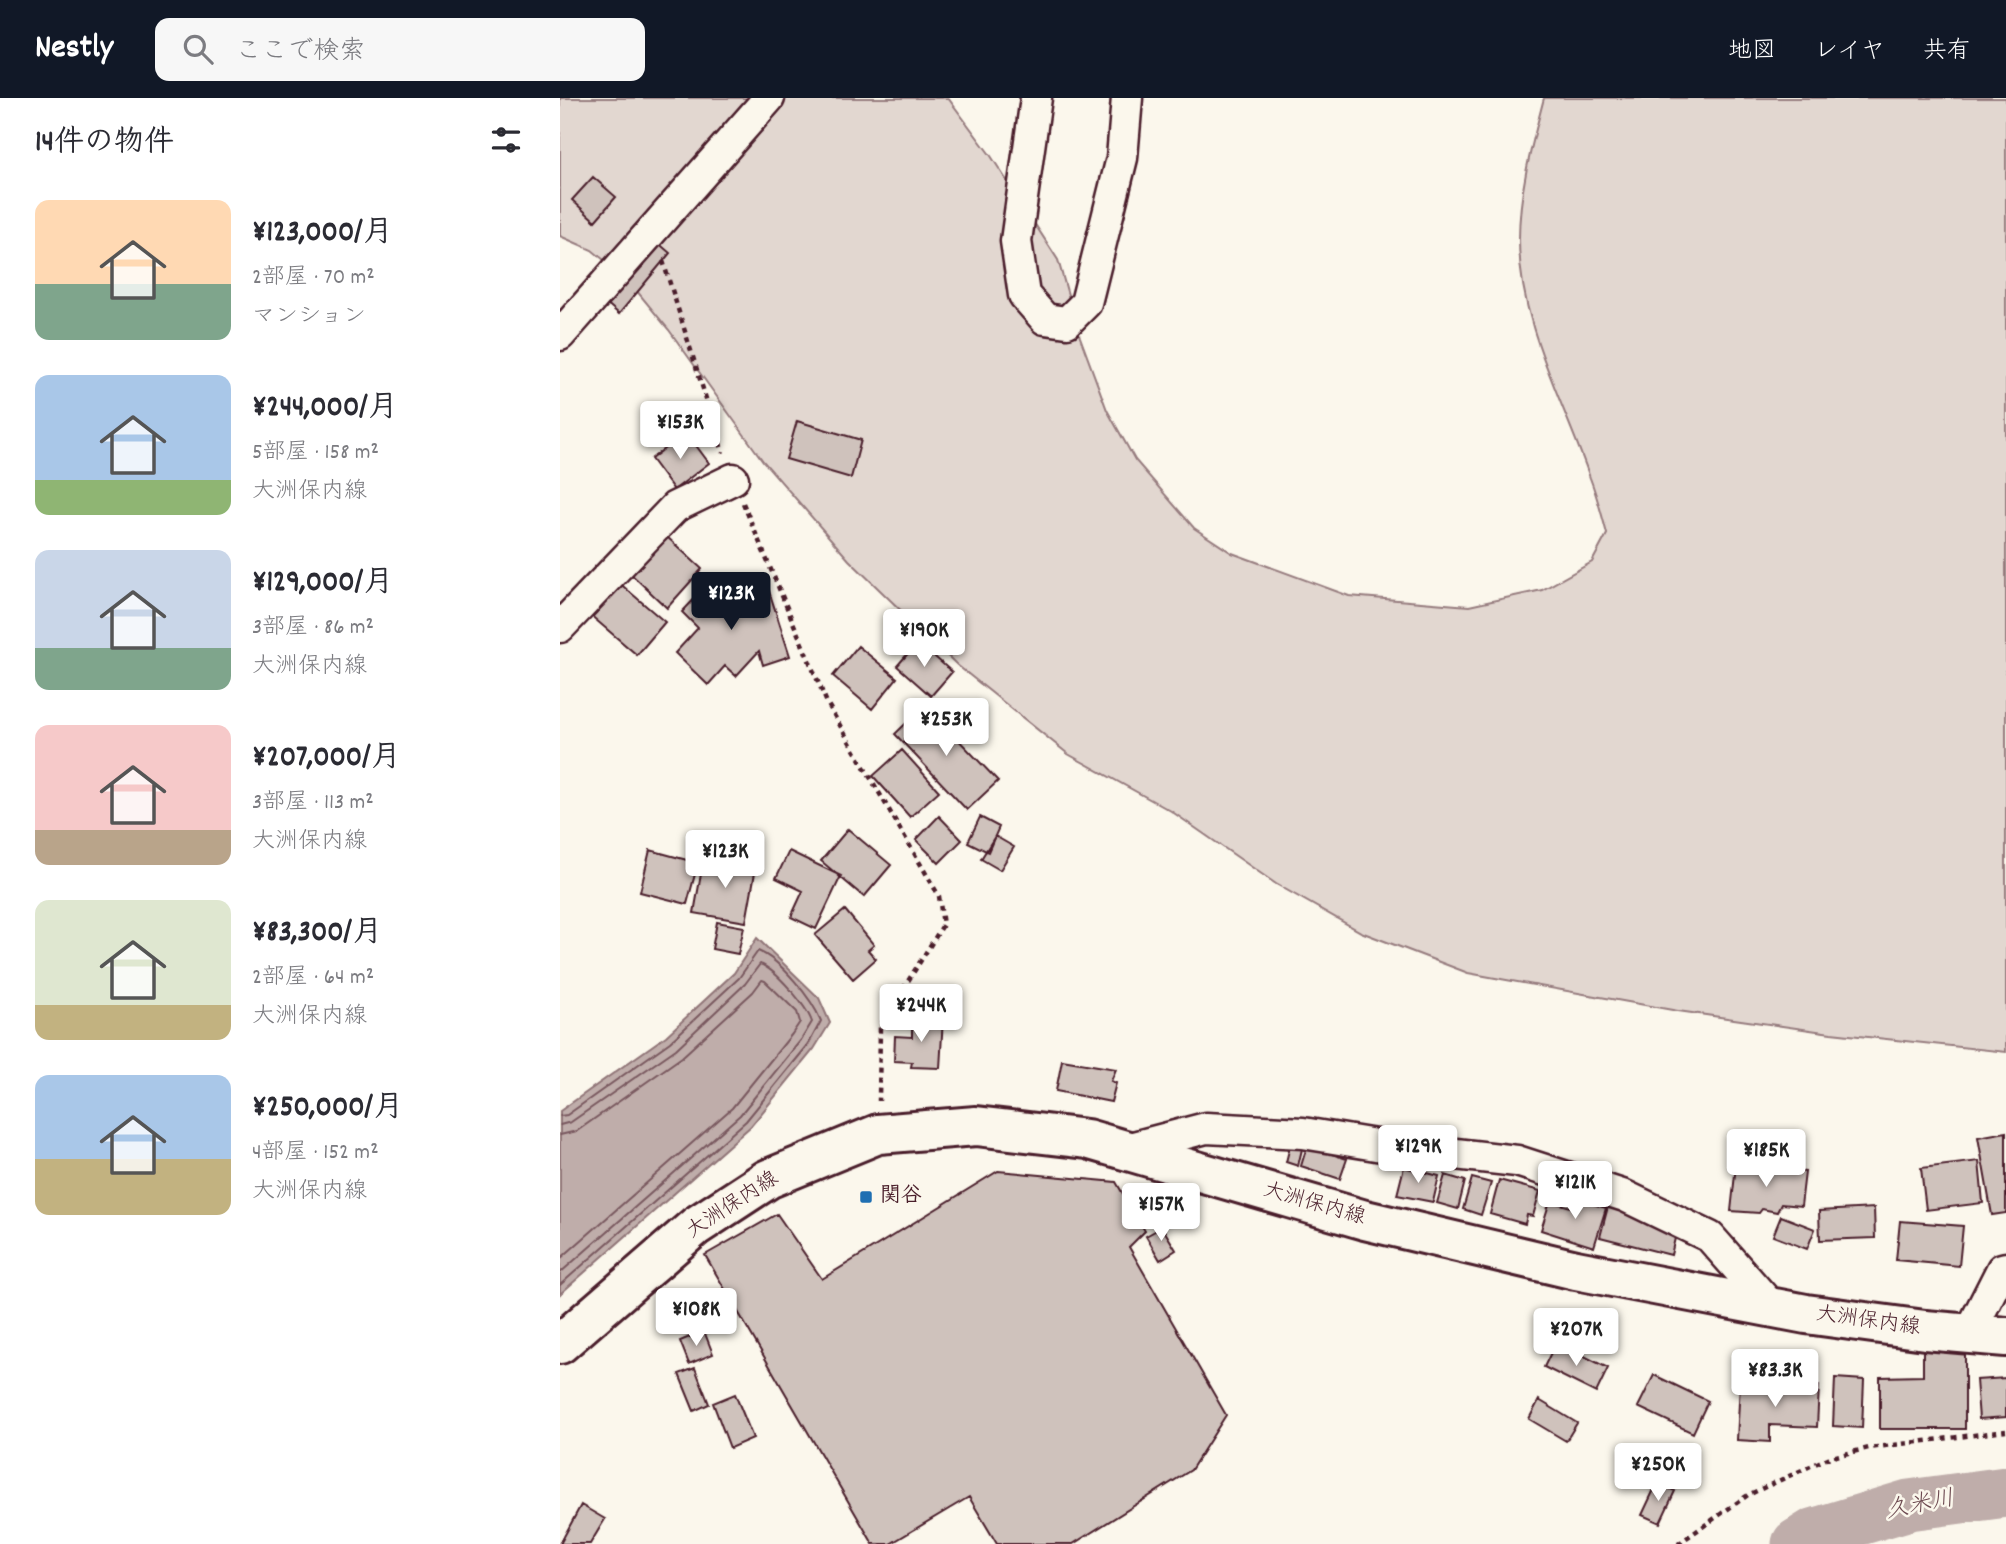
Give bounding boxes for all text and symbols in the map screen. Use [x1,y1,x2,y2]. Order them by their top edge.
search box [155,18,645,81]
text: Nestly [35,26,113,73]
icon: search [179,30,217,68]
text: ここで検索 [235,34,365,71]
text: 地図 [1728,35,1776,69]
text: レイヤ [1814,35,1885,69]
text: 共有 [1923,35,1971,69]
icon: filters [487,121,525,159]
text: 14件の物件 [35,123,174,166]
text: ¥123,000/月 [252,213,393,256]
icon: home [91,228,175,312]
text: 2部屋 · 70 m² [252,262,375,295]
text: マンション [252,301,366,334]
text: ¥244,000/月 [252,388,398,431]
pin: ¥153K [631,402,729,461]
icon: home [91,403,175,487]
text: ¥153K [656,407,704,440]
text: 5部屋 · 158 m² [252,437,379,470]
text: 大洲保内線 [252,476,367,509]
text: ¥129,000/月 [252,563,393,606]
pin: ¥123K [682,573,780,632]
icon: home [91,578,175,662]
text: ¥123K [707,578,755,611]
pin: ¥190K [875,610,973,669]
text: 3部屋 · 86 m² [252,612,374,645]
text: ¥190K [899,615,949,648]
text: 大洲保内線 [252,651,367,684]
pin: ¥253K [897,698,995,758]
text: ¥253K [920,704,972,737]
text: ¥207,000/月 [252,738,401,781]
icon: home [91,753,175,837]
text: 3部屋 · 113 m² [252,787,374,820]
text: 大洲保内線 [252,826,367,859]
pin: ¥123K [676,830,774,890]
text: ¥123K [701,836,749,869]
text: ¥83,300/月 [252,913,382,956]
icon: home [91,928,175,1012]
text: 2部屋 · 64 m² [252,962,374,995]
pin: ¥244K [872,984,970,1044]
text: ¥244K [896,990,946,1023]
text: 大洲保内線 [252,1001,367,1034]
text: ¥250,000/月 [252,1088,403,1131]
icon: home [91,1103,175,1187]
pin: ¥129K [1369,1126,1467,1185]
pin: ¥185K [1717,1130,1815,1189]
text: ¥129K [1394,1131,1442,1164]
text: ¥185K [1743,1135,1789,1168]
text: 4部屋 · 152 m² [252,1137,379,1170]
pin: ¥121K [1526,1162,1624,1221]
street label: 大洲保内線 [681,1165,785,1247]
text: ¥121K [1554,1167,1596,1200]
text: 大洲保内線 [252,1176,367,1209]
street label: 大洲保内線 [1259,1176,1369,1234]
place label: 関谷 [880,1182,922,1212]
pin: ¥157K [1112,1184,1210,1243]
marker: 関谷 [858,1189,874,1205]
text: ¥157K [1138,1189,1184,1222]
pin: ¥108K [647,1288,745,1348]
text: ¥108K [672,1294,720,1327]
street label: 大洲保内線 [1814,1300,1922,1344]
pin: ¥207K [1527,1308,1625,1368]
text: ¥207K [1549,1314,1603,1347]
pin: ¥83.3K [1718,1350,1832,1409]
text: ¥83.3K [1747,1355,1803,1388]
pin: ¥250K [1609,1444,1707,1503]
text: ¥250K [1631,1449,1686,1482]
water label: 久米川 [1883,1483,1957,1529]

